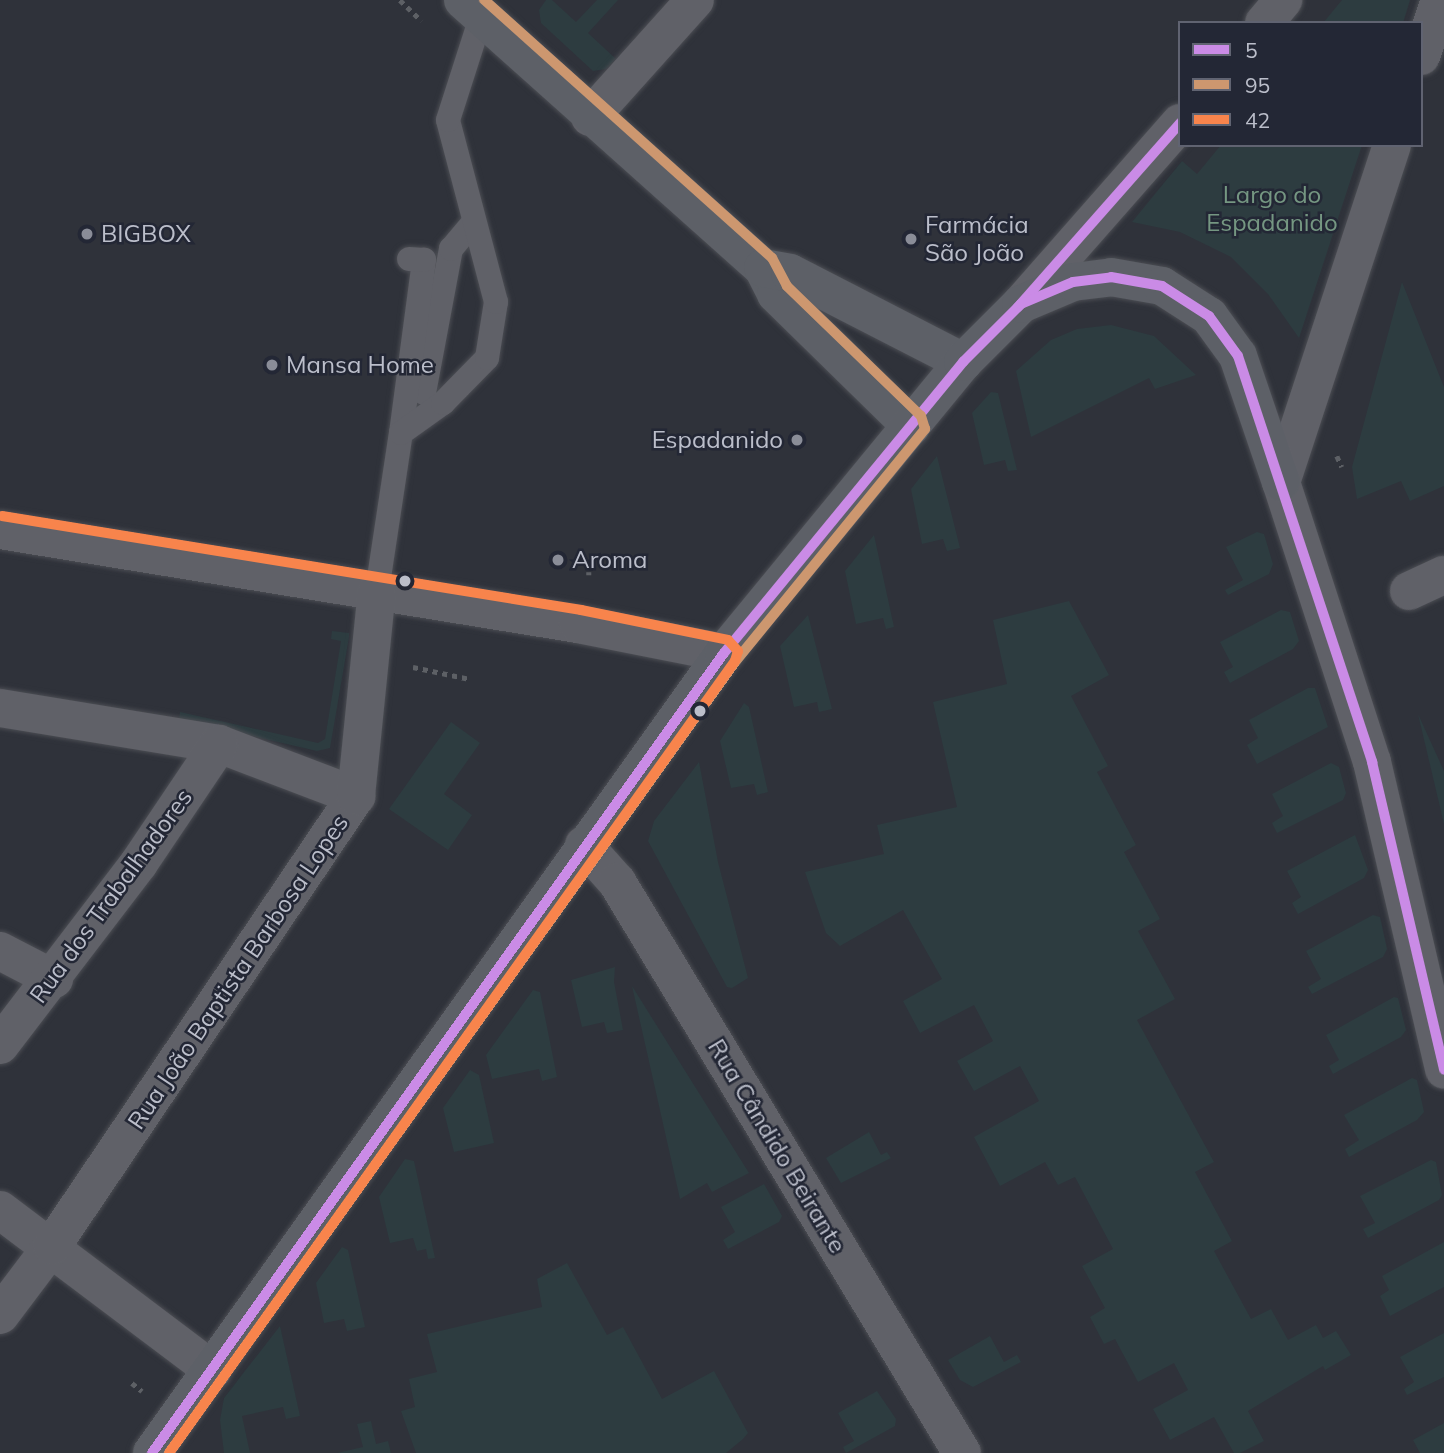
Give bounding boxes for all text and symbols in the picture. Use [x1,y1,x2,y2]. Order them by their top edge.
legend [1178,21,1423,147]
text: 5 [1245,37,1258,63]
text: 95 [1245,72,1270,98]
text: 42 [1245,107,1270,133]
park label: Largo do Espadanido [1206,181,1338,237]
place label: Farmácia São João [925,211,1029,267]
place label: BIGBOX [101,220,191,248]
marker: BIGBOX [79,226,95,242]
marker: Farmácia São João [903,231,919,247]
place label: Mansa Home [286,351,434,379]
marker: Mansa Home [264,357,280,373]
place label: Espadanido [652,426,783,454]
marker: Espadanido [789,432,805,448]
place label: Aroma [572,546,647,574]
marker: Aroma [550,552,566,568]
unlabelled marker [398,574,412,588]
unlabelled marker [693,704,707,718]
street label: Rua dos Trabalhadores [24,783,198,1009]
street label: Rua João Baptista Barbosa Lopes [122,809,354,1135]
street label: Rua Cândido Beirante [702,1034,852,1258]

